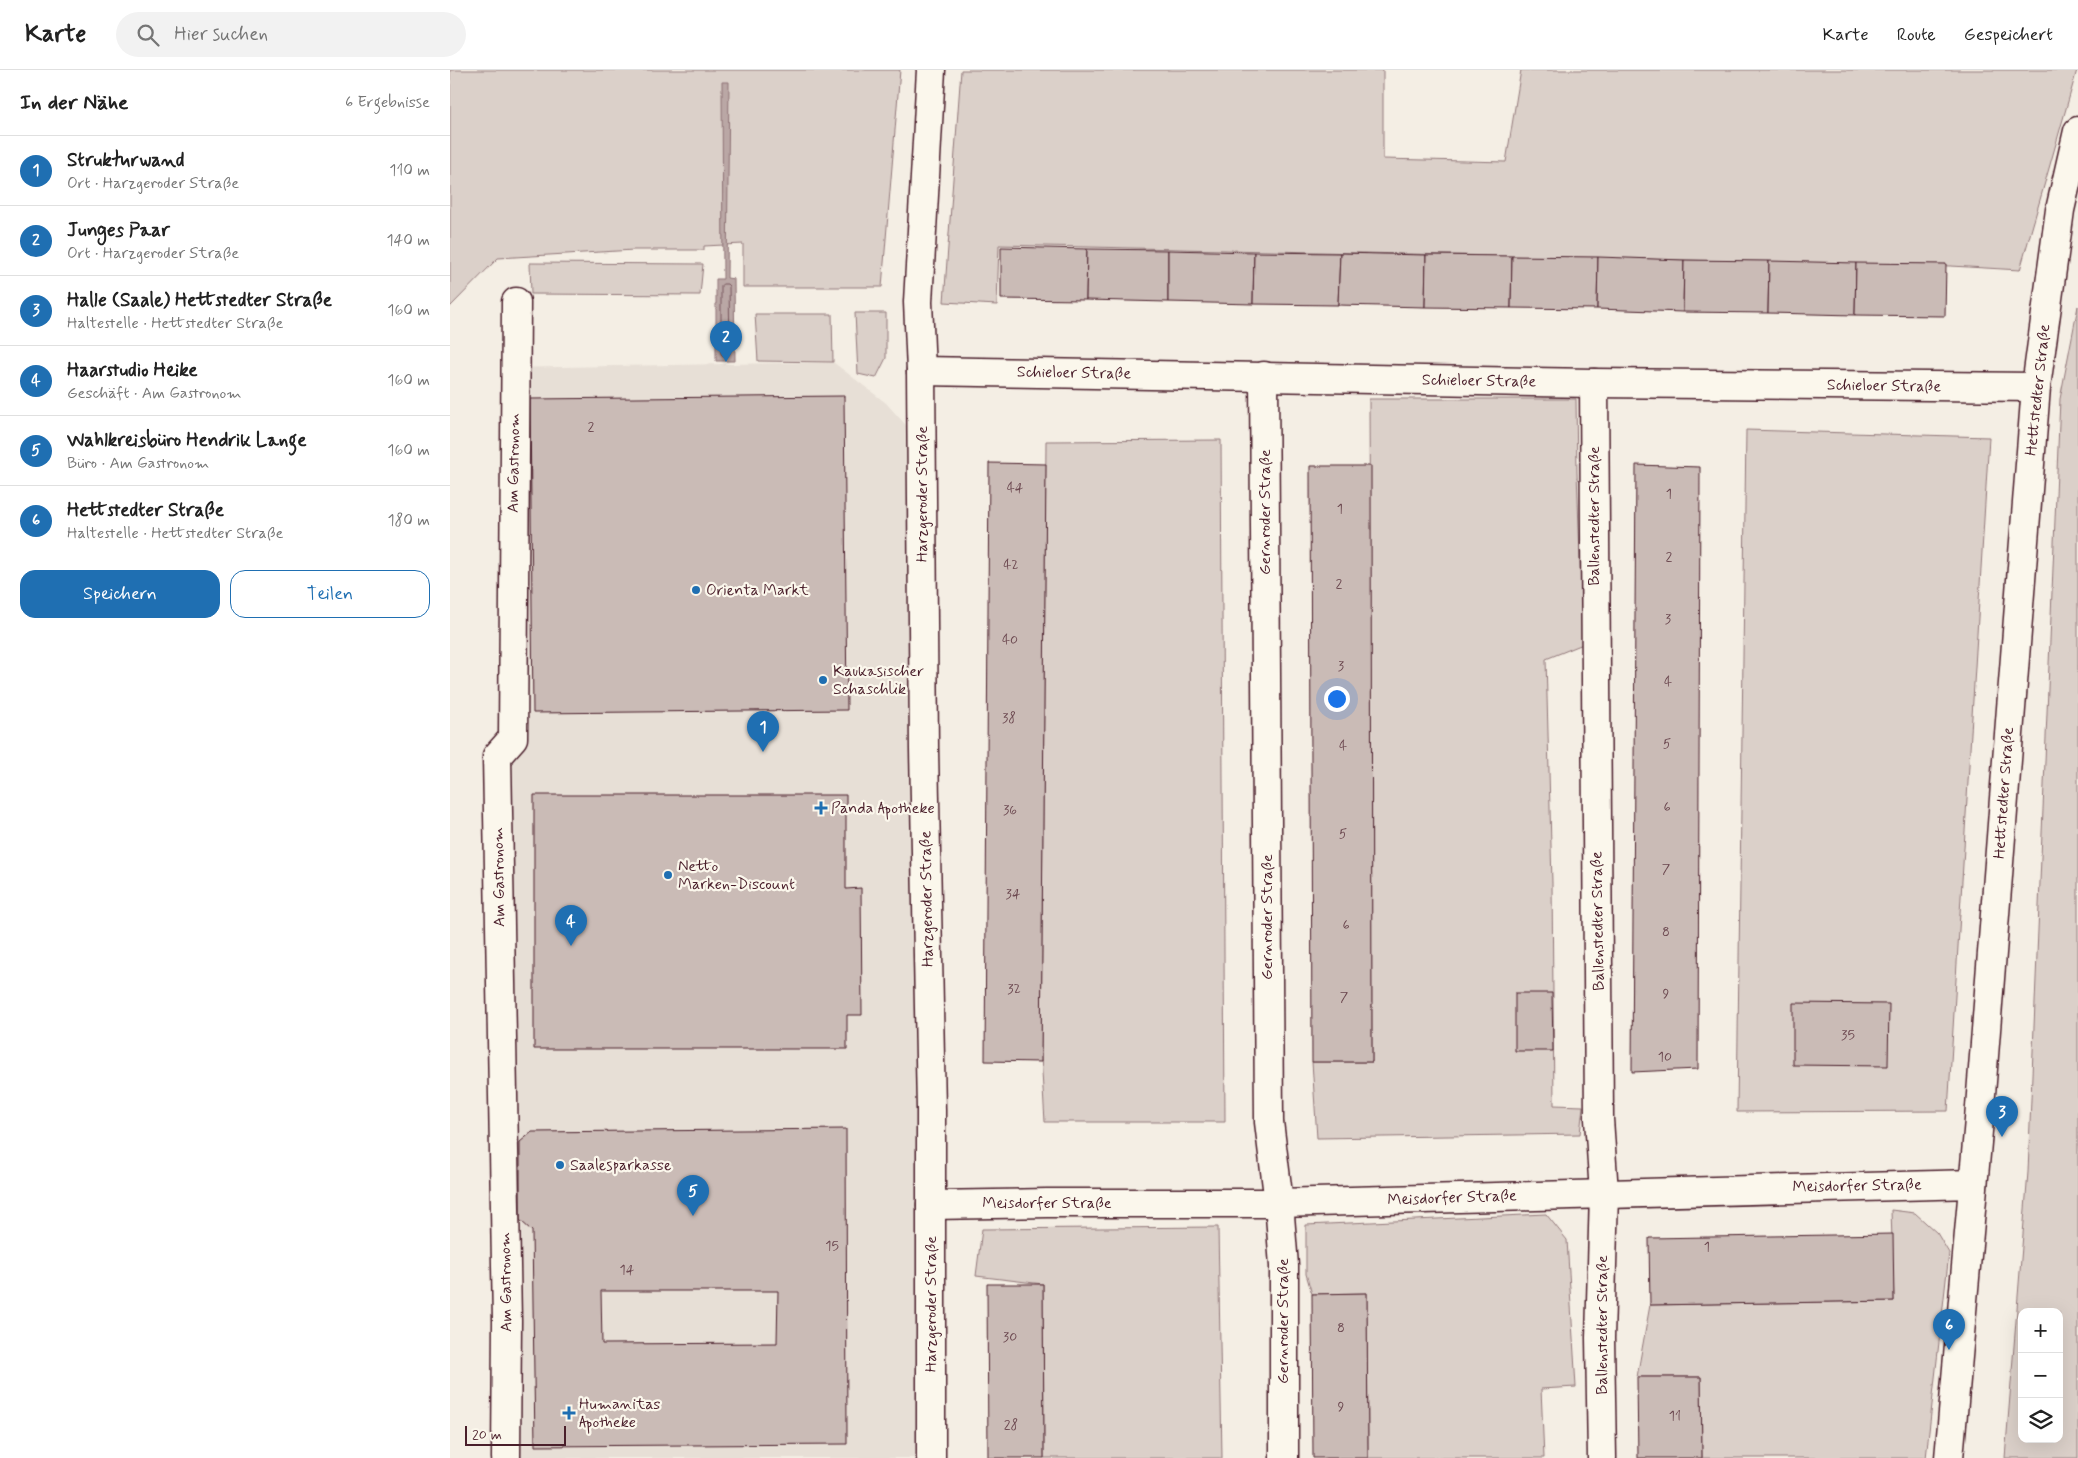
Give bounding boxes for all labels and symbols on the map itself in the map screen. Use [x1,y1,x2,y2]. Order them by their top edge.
pin: 2 [710,321,742,362]
street label: Hettstedter Straße [2021,323,2055,457]
street label: Schieloer Straße [1017,362,1131,384]
street label: Schieloer Straße [1422,370,1536,392]
street label: Schieloer Straße [1827,375,1941,397]
street label: Am Gastronom [503,413,525,513]
house number: 2 [588,418,595,436]
street label: Harzgeroder Straße [912,426,933,562]
street label: Ballenstedter Straße [1584,446,1605,586]
street label: Gernroder Straße [1255,449,1276,575]
house number: 44 [1007,479,1024,497]
house number: 1 [1666,485,1672,503]
house number: 1 [1337,500,1343,518]
house number: 2 [1666,548,1673,566]
house number: 42 [1003,556,1019,574]
house number: 2 [1336,575,1343,593]
place label: Orienta Markt [706,580,809,601]
marker: Orienta Markt [690,584,702,596]
house number: 3 [1665,610,1671,628]
house number: 40 [1002,631,1018,649]
house number: 3 [1338,657,1344,675]
place label: Kaukasischer Schaschlik [833,661,924,700]
house number: 4 [1664,673,1672,691]
marker: Kaukasischer Schaschlik [817,674,829,686]
your location [1324,686,1350,712]
house number: 38 [1002,709,1016,727]
pin: 1 [747,711,779,752]
street label: Hettstedter Straße [1989,726,2019,860]
house number: 5 [1663,735,1671,753]
house number: 4 [1339,737,1347,755]
place label: Panda Apotheke [831,798,935,820]
house number: 6 [1663,798,1671,816]
house number: 36 [1003,801,1017,819]
marker: Panda Apotheke [815,802,827,814]
house number: 5 [1339,825,1347,843]
street label: Am Gastronom [488,827,510,927]
street label: Harzgeroder Straße [915,831,939,967]
street label: Ballenstedter Straße [1586,851,1610,991]
street label: Gernroder Straße [1257,854,1278,980]
place label: Netto Marken-Discount [678,856,795,895]
house number: 7 [1662,860,1671,878]
marker: Netto Marken-Discount [662,869,674,881]
house number: 34 [1006,885,1021,903]
pin: 4 [555,905,587,946]
house number: 6 [1342,916,1350,934]
house number: 8 [1662,923,1670,941]
house number: 32 [1007,980,1021,998]
house number: 9 [1663,985,1670,1003]
house number: 7 [1340,988,1349,1006]
house number: 35 [1841,1026,1855,1044]
house number: 10 [1658,1048,1672,1066]
pin: 3 [1986,1096,2018,1137]
place label: Saalesparkasse [570,1155,672,1176]
marker: Saalesparkasse [554,1159,566,1171]
street label: Meisdorfer Straße [1792,1174,1922,1198]
pin: 5 [677,1175,709,1216]
street label: Meisdorfer Straße [1387,1185,1517,1211]
street label: Meisdorfer Straße [982,1193,1112,1214]
street label: Am Gastronom [495,1232,517,1332]
street label: Harzgeroder Straße [921,1236,942,1372]
house number: 15 [825,1237,839,1255]
house number: 1 [1704,1238,1710,1256]
street label: Ballenstedter Straße [1592,1255,1613,1395]
street label: Gernroder Straße [1273,1258,1294,1384]
house number: 14 [620,1261,635,1279]
pin: 6 [1933,1309,1965,1350]
house number: 8 [1337,1319,1345,1337]
house number: 30 [1003,1328,1017,1346]
place label: Humanitas Apotheke [579,1394,661,1434]
house number: 9 [1338,1398,1345,1416]
marker: Humanitas Apotheke [563,1407,575,1419]
house number: 11 [1669,1407,1681,1425]
house number: 28 [1004,1416,1018,1434]
scale bar [465,1423,566,1446]

